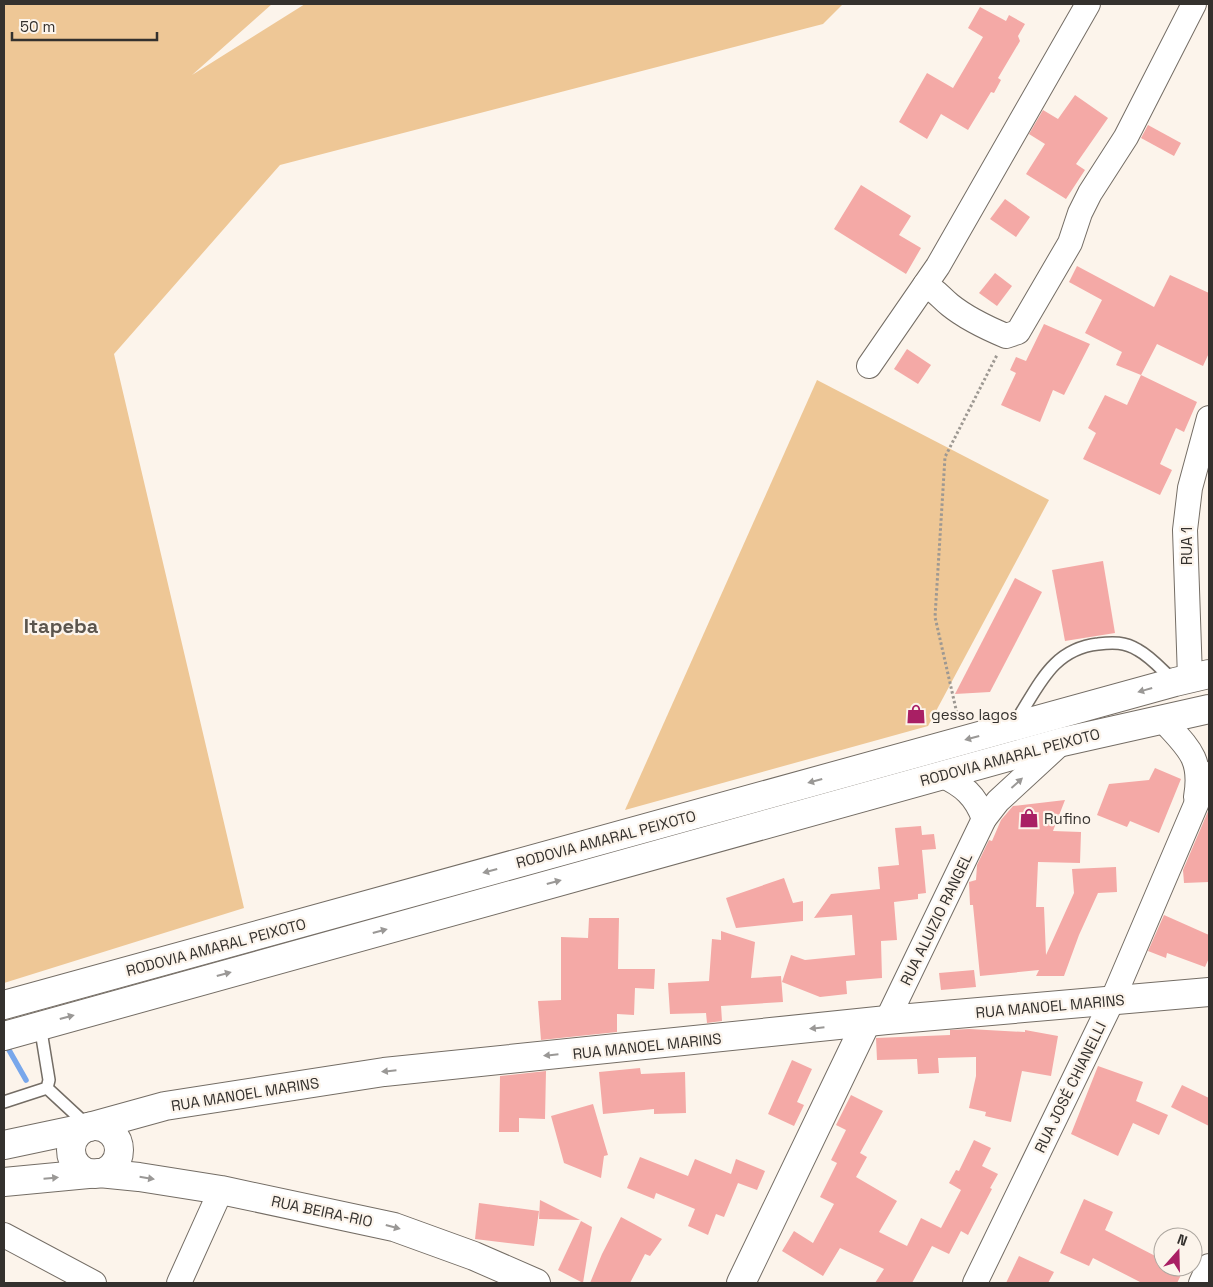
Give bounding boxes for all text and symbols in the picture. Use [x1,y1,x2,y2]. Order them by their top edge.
scale bar [12,10,158,42]
text: 50 m [20,17,55,36]
street label: RUA 1 [1177,527,1196,565]
district label: Itapeba [24,613,99,639]
one-way arrow [1137,686,1153,694]
shop icon: gesso lagos [905,703,927,725]
place label: gesso lagos [931,705,1017,724]
street label: RODOVIA AMARAL PEIXOTO [918,724,1102,790]
one-way arrow [964,734,979,742]
one-way arrow [1011,777,1023,789]
one-way arrow [807,778,822,786]
street label: RODOVIA AMARAL PEIXOTO [514,806,698,872]
shop icon: Rufino [1018,807,1040,829]
place label: Rufino [1044,809,1091,828]
street label: RUA ALUIZIO RANGEL [896,850,976,988]
one-way arrow [482,868,497,876]
one-way arrow [546,878,561,886]
street label: RODOVIA AMARAL PEIXOTO [124,914,308,980]
one-way arrow [373,926,388,934]
one-way arrow [216,970,231,978]
street label: RUA MANOEL MARINS [975,990,1125,1022]
one-way arrow [60,1013,75,1021]
street label: RUA JOSÉ CHIANELLI [1030,1018,1110,1156]
one-way arrow [809,1025,825,1033]
street label: RUA MANOEL MARINS [572,1029,722,1063]
one-way arrow [543,1051,559,1059]
one-way arrow [381,1067,397,1075]
street label: RUA MANOEL MARINS [170,1073,320,1115]
one-way arrow [44,1173,60,1181]
one-way arrow [140,1174,156,1182]
street label: RUA BEIRA-RIO [270,1191,374,1231]
one-way arrow [385,1223,400,1231]
north arrow [1153,1227,1203,1277]
text: N [1175,1230,1190,1250]

